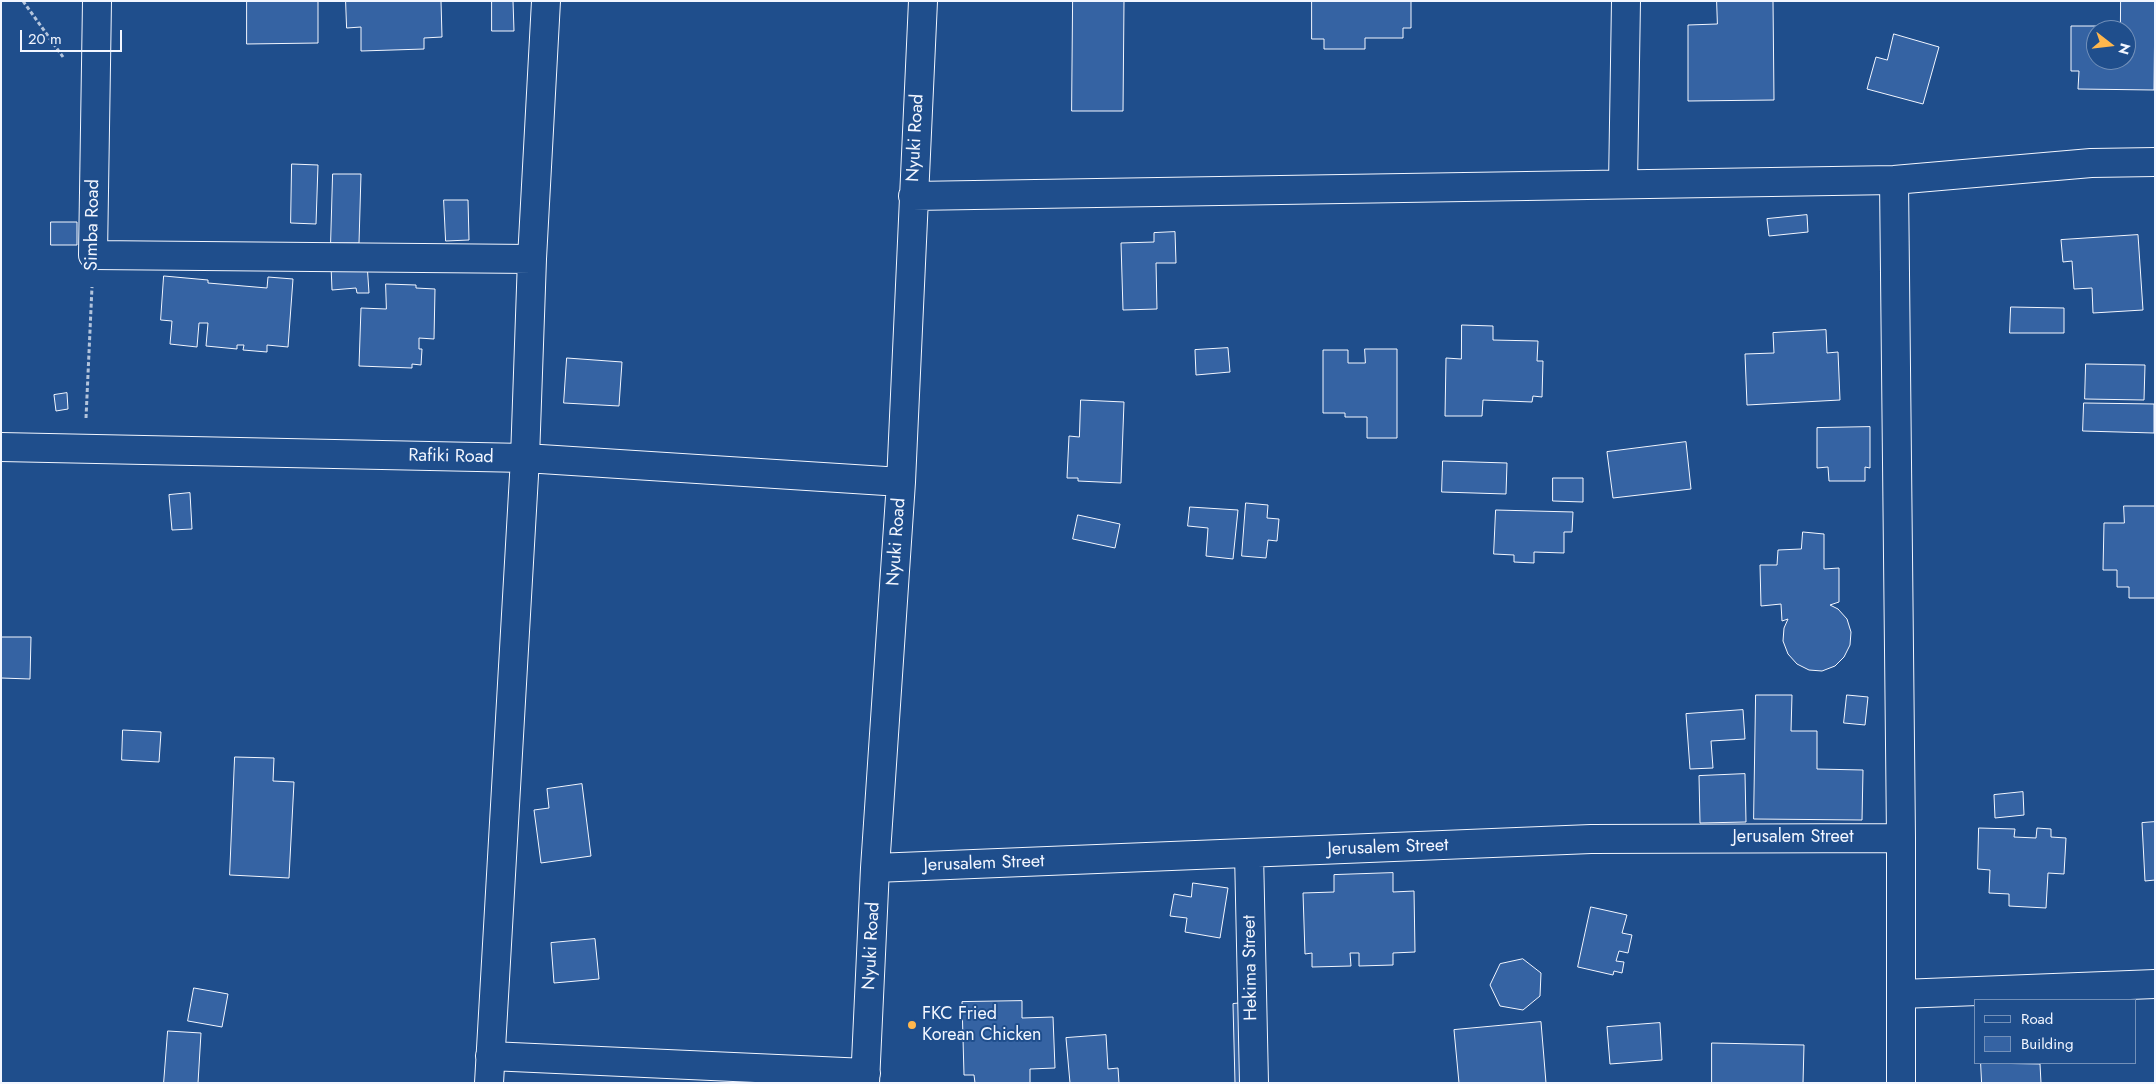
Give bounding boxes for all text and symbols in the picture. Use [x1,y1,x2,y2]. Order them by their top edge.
scale bar [22,20,125,52]
north arrow [2086,20,2136,70]
text: 20 m [28,28,62,50]
text: N [2113,41,2136,57]
street label: Nyuki Road [903,93,929,183]
street label: Simba Road [81,179,105,271]
street label: Rafiki Road [408,445,494,469]
street label: Nyuki Road [883,497,911,587]
street label: Jerusalem Street [1733,827,1853,849]
street label: Jerusalem Street [1327,835,1449,861]
street label: Jerusalem Street [923,851,1045,877]
street label: Nyuki Road [859,901,885,991]
street label: Hekima Street [1239,915,1263,1021]
legend [1974,999,2136,1064]
place label: FKC Fried Korean Chicken [922,1004,1042,1046]
text: Road [2021,1008,2053,1030]
marker: FKC Fried Korean Chicken [906,1019,918,1031]
text: Building [2021,1033,2073,1055]

